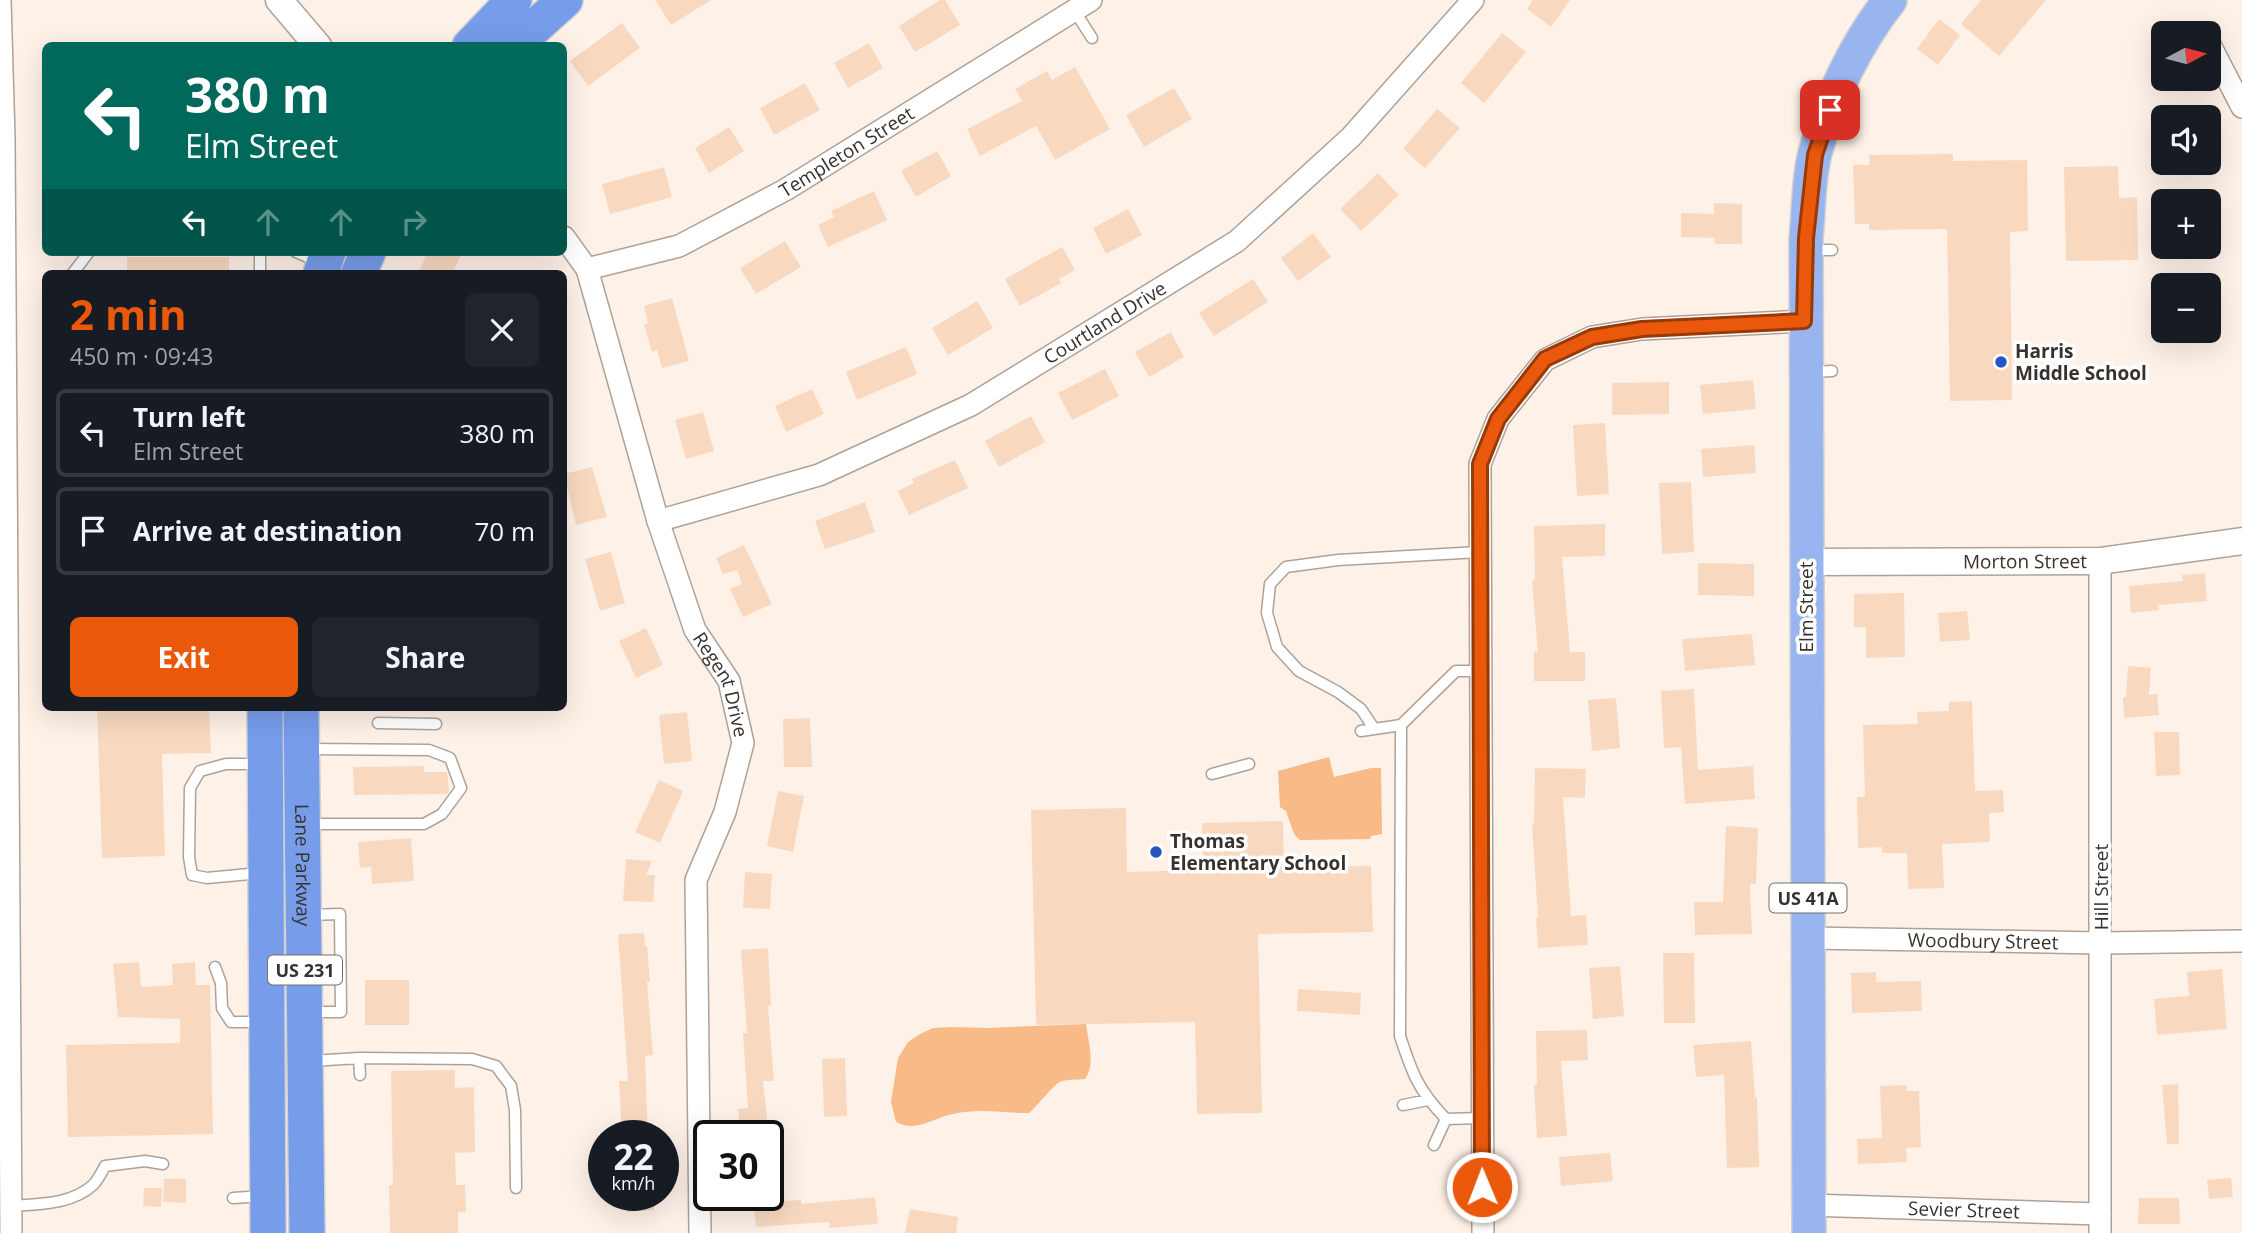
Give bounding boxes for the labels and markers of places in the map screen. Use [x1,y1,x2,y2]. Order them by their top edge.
pin [1800,80,1860,140]
place label: Harris Middle School [2015,338,2147,386]
marker: Harris Middle School [1993,354,2009,370]
place label: Thomas Elementary School [1170,828,1346,876]
marker: Thomas Elementary School [1148,844,1164,860]

